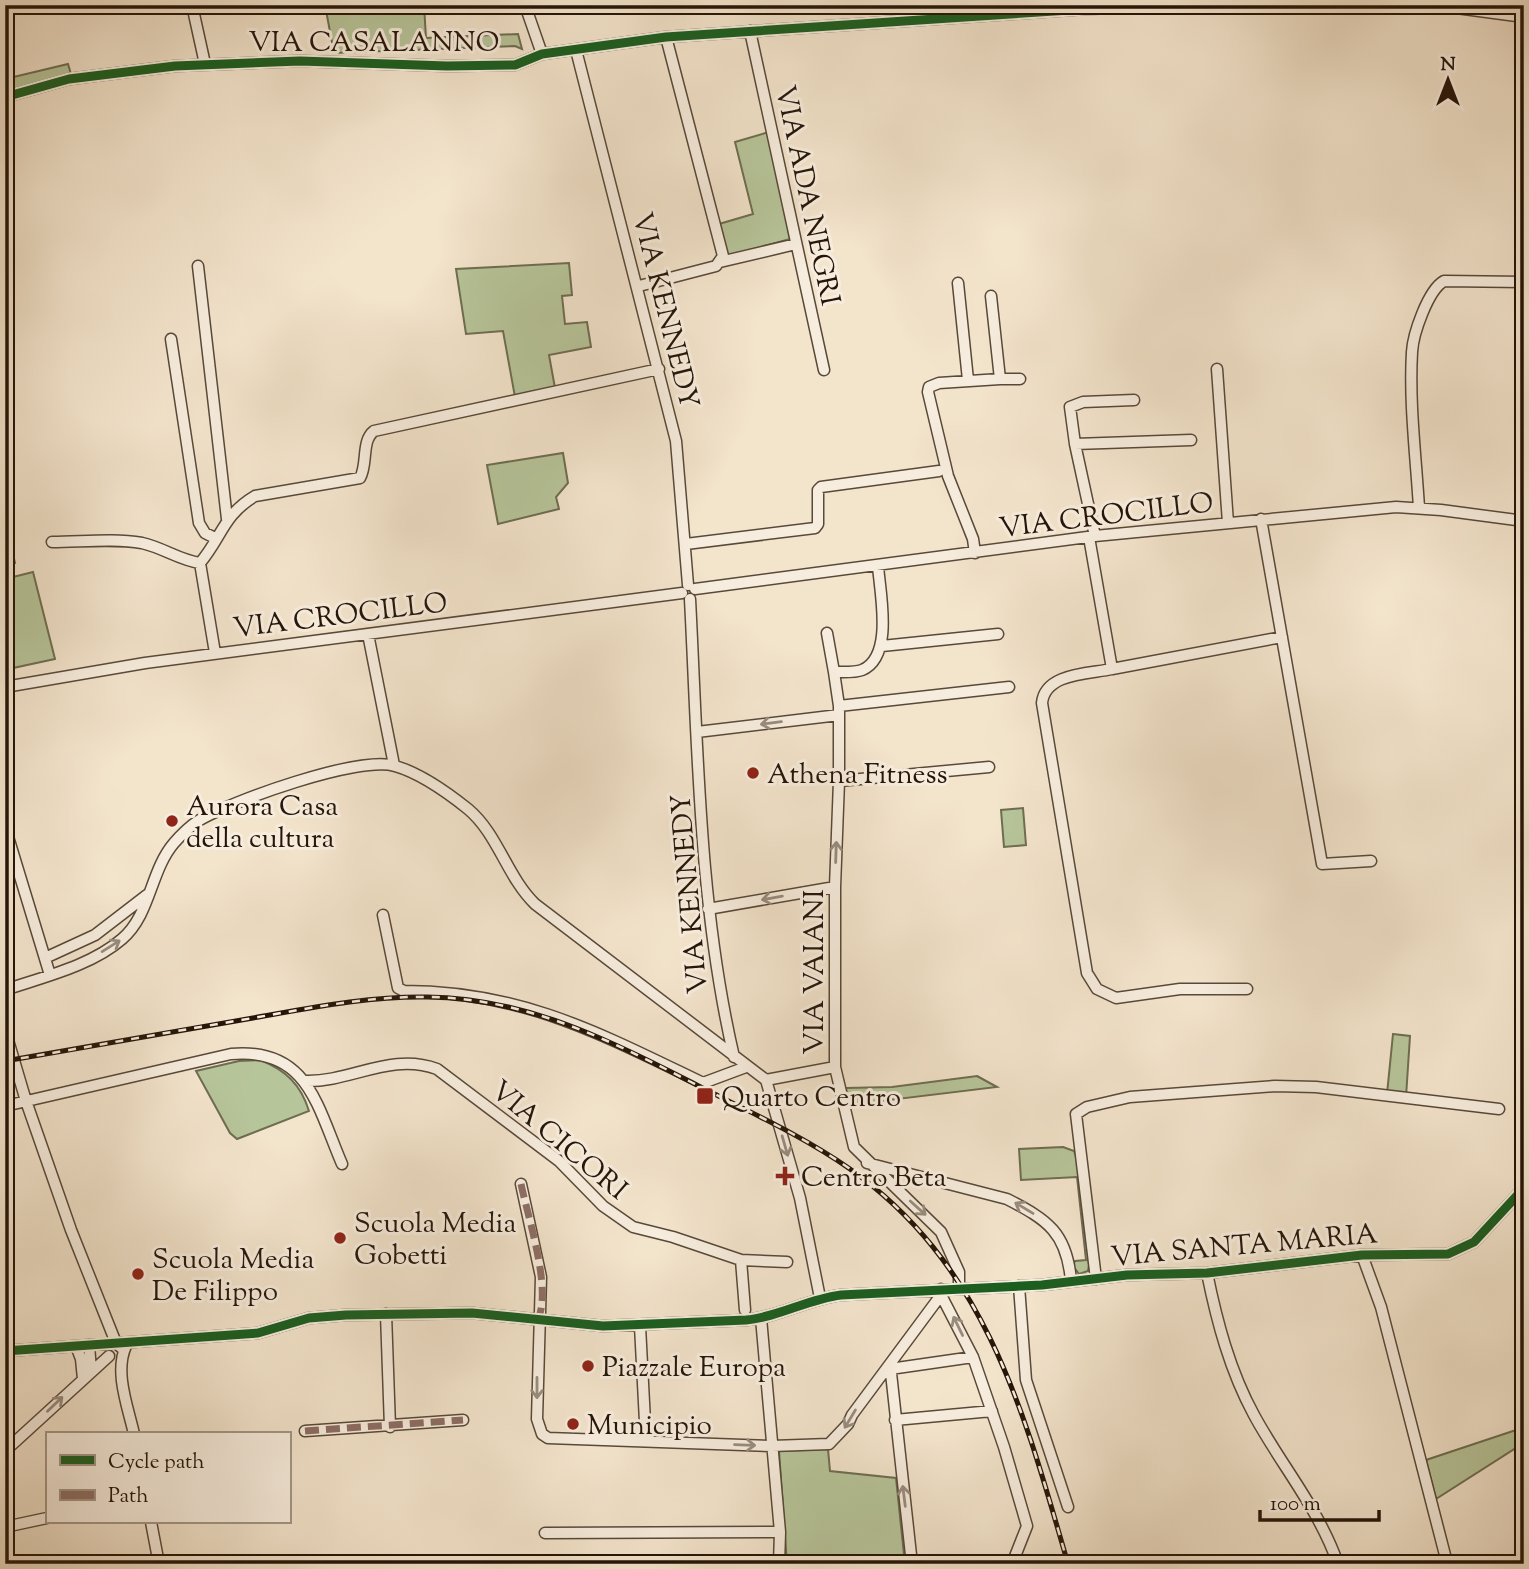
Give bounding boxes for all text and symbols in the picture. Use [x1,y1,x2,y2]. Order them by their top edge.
street label: VIA CASALANNO [249,24,499,64]
north arrow [1414,46,1484,116]
text: N [1440,52,1456,79]
street label: VIA ADA NEGRI [763,82,849,309]
street label: VIA KENNEDY [620,209,708,413]
street label: VIA CROCILLO [997,484,1216,550]
street label: VIA CROCILLO [231,584,450,650]
one-way arrow [760,717,783,730]
place label: Athena Fitness [767,756,947,796]
marker: Athena Fitness [745,765,761,781]
place label: Aurora Casa della cultura [186,788,338,860]
street label: VIA KENNEDY [662,792,720,995]
marker: Aurora Casa della cultura [164,813,180,829]
one-way arrow [830,841,843,864]
street label: VIA VAIANI [796,889,836,1055]
one-way arrow [761,892,784,905]
one-way arrow [100,939,120,953]
street label: VIA CICORI [481,1072,635,1211]
place label: Quarto Centro [721,1079,901,1119]
marker: Quarto Centro [695,1086,715,1106]
one-way arrow [780,1135,793,1157]
place label: Centro Beta [801,1159,947,1199]
marker: Centro Beta [775,1166,795,1186]
one-way arrow [909,1200,927,1216]
one-way arrow [1015,1201,1035,1215]
place label: Scuola Media Gobetti [354,1205,516,1277]
street label: VIA SANTA MARIA [1109,1215,1380,1279]
marker: Scuola Media Gobetti [332,1230,348,1246]
place label: Scuola Media De Filippo [152,1241,314,1313]
marker: Scuola Media De Filippo [130,1266,146,1282]
one-way arrow [951,1316,964,1337]
place label: Piazzale Europa [602,1349,786,1389]
marker: Piazzale Europa [580,1358,596,1374]
one-way arrow [531,1376,544,1399]
one-way arrow [46,1396,63,1413]
place label: Municipio [587,1407,712,1447]
one-way arrow [843,1409,857,1429]
marker: Municipio [565,1416,581,1432]
legend [46,1432,290,1524]
one-way arrow [733,1438,756,1451]
text: Cycle path [108,1448,205,1478]
scale bar [1260,1478,1378,1522]
text: Path [108,1482,149,1512]
one-way arrow [898,1485,911,1508]
text: 100 m [1270,1490,1321,1520]

